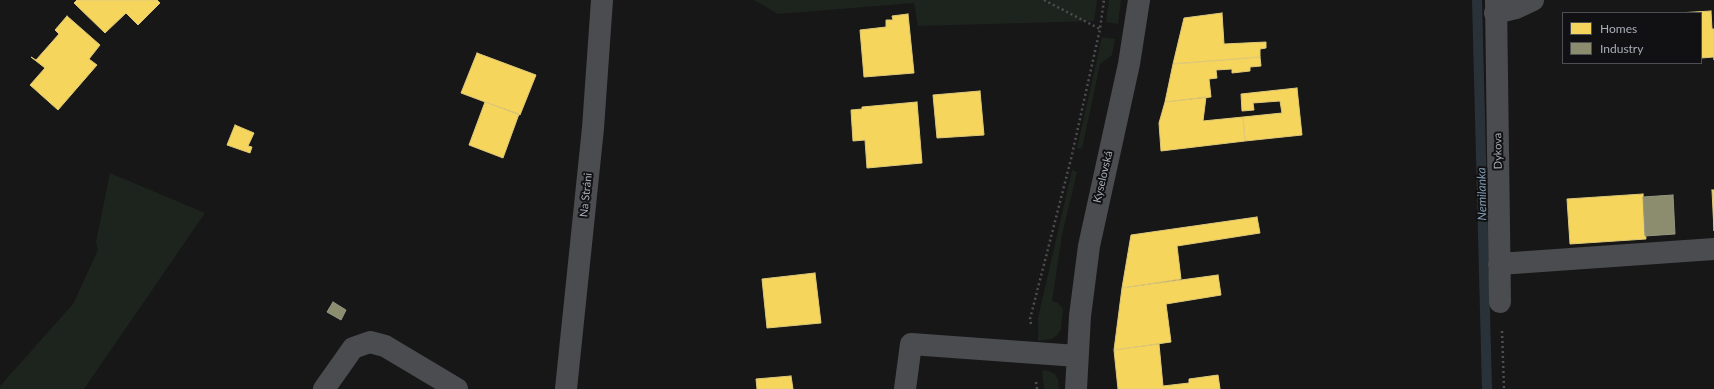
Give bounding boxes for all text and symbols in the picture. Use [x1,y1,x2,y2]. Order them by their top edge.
legend [1562,12,1702,64]
text: Homes [1600,21,1637,36]
text: Industry [1600,41,1643,56]
street label: Dykova [1491,133,1505,169]
street label: Kyselovská [1091,150,1115,204]
water label: Nemilanka [1474,167,1490,221]
street label: Na Stráni [577,172,595,218]

